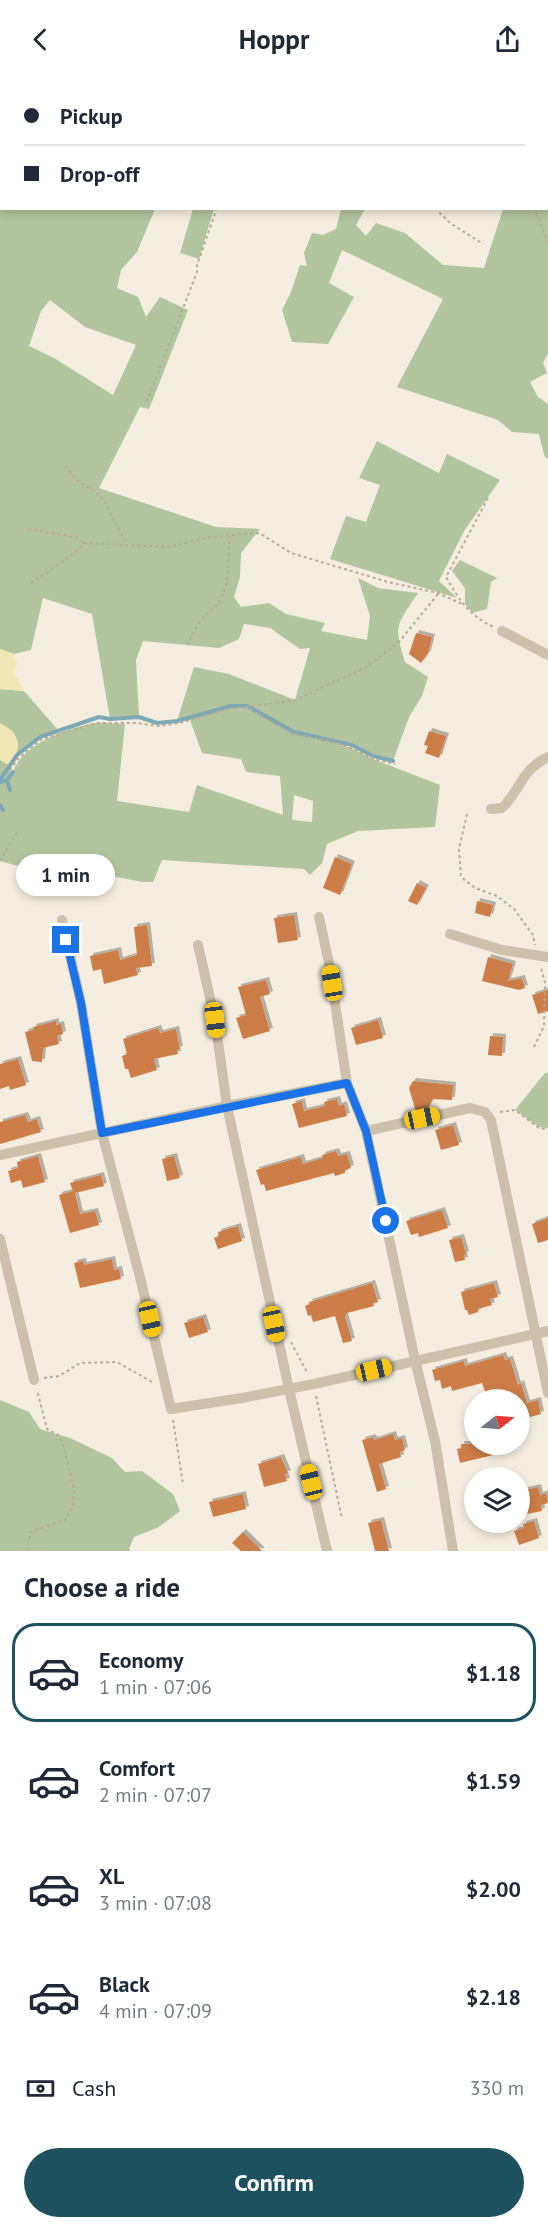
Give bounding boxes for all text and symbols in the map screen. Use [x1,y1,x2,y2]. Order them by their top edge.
text: Hoppr [239,22,309,56]
icon: back [24,23,57,56]
icon: share [491,23,524,56]
text: Pickup [60,102,123,130]
text: Drop-off [60,160,139,188]
callout: 1 min [16,853,116,895]
text: 1 min [41,862,90,888]
route end [52,926,79,953]
car [320,964,344,1002]
car [204,1001,226,1039]
car [403,1105,441,1131]
route start [372,1207,399,1234]
car [137,1299,163,1339]
car [261,1305,287,1343]
car [354,1357,394,1383]
north arrow [464,1389,530,1455]
map controls [464,1389,530,1533]
car [298,1462,324,1502]
button: layers [464,1467,530,1533]
text: Choose a ride [24,1570,180,1604]
icon: car [27,1646,81,1700]
text: Economy [99,1646,183,1674]
text: $1.18 [466,1659,521,1687]
text: 1 min · 07:06 [99,1674,212,1700]
icon: car [27,1754,81,1808]
text: Comfort [99,1754,175,1782]
text: $1.59 [466,1767,521,1795]
text: 2 min · 07:07 [99,1782,212,1808]
icon: car [27,1862,81,1916]
text: XL [99,1862,124,1890]
text: $2.00 [466,1875,521,1903]
text: 3 min · 07:08 [99,1890,212,1916]
icon: car [27,1970,81,2024]
text: Black [99,1970,150,1998]
text: $2.18 [466,1983,521,2011]
text: 4 min · 07:09 [99,1998,212,2024]
icon: cash [24,2072,57,2105]
text: Cash [72,2074,116,2102]
text: 330 m [470,2075,524,2101]
button: Confirm [24,2148,524,2217]

